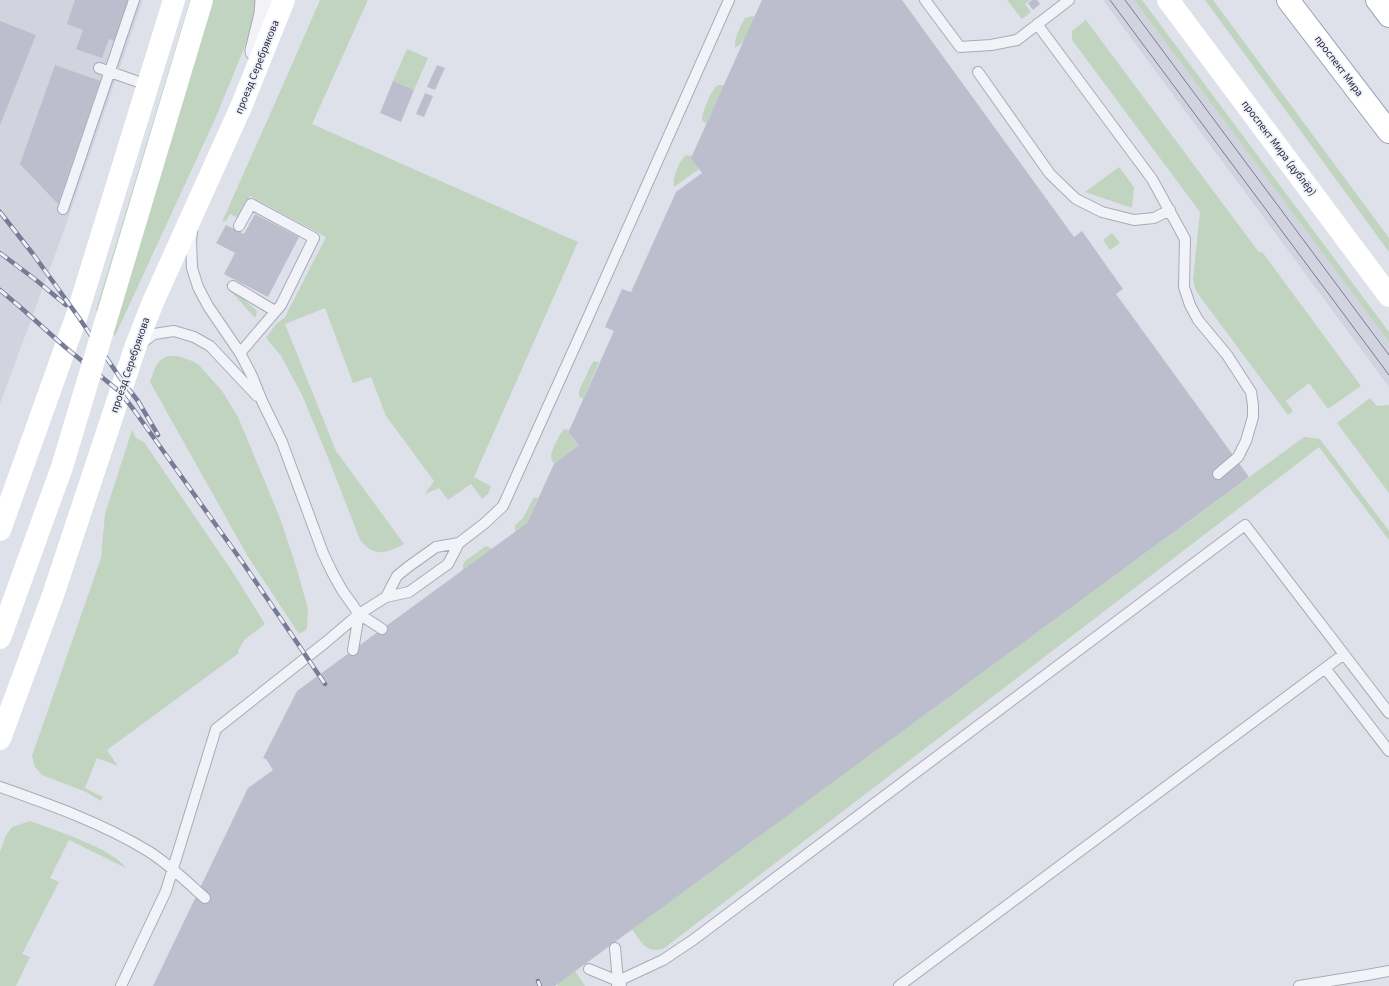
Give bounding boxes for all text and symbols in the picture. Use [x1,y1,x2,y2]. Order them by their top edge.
street label: проезд Серебрякова [231,18,283,116]
street label: проспект Мира [1311,32,1367,100]
street label: проспект Мира (дублёр) [1238,97,1320,199]
street label: проезд Серебрякова [107,315,153,415]

